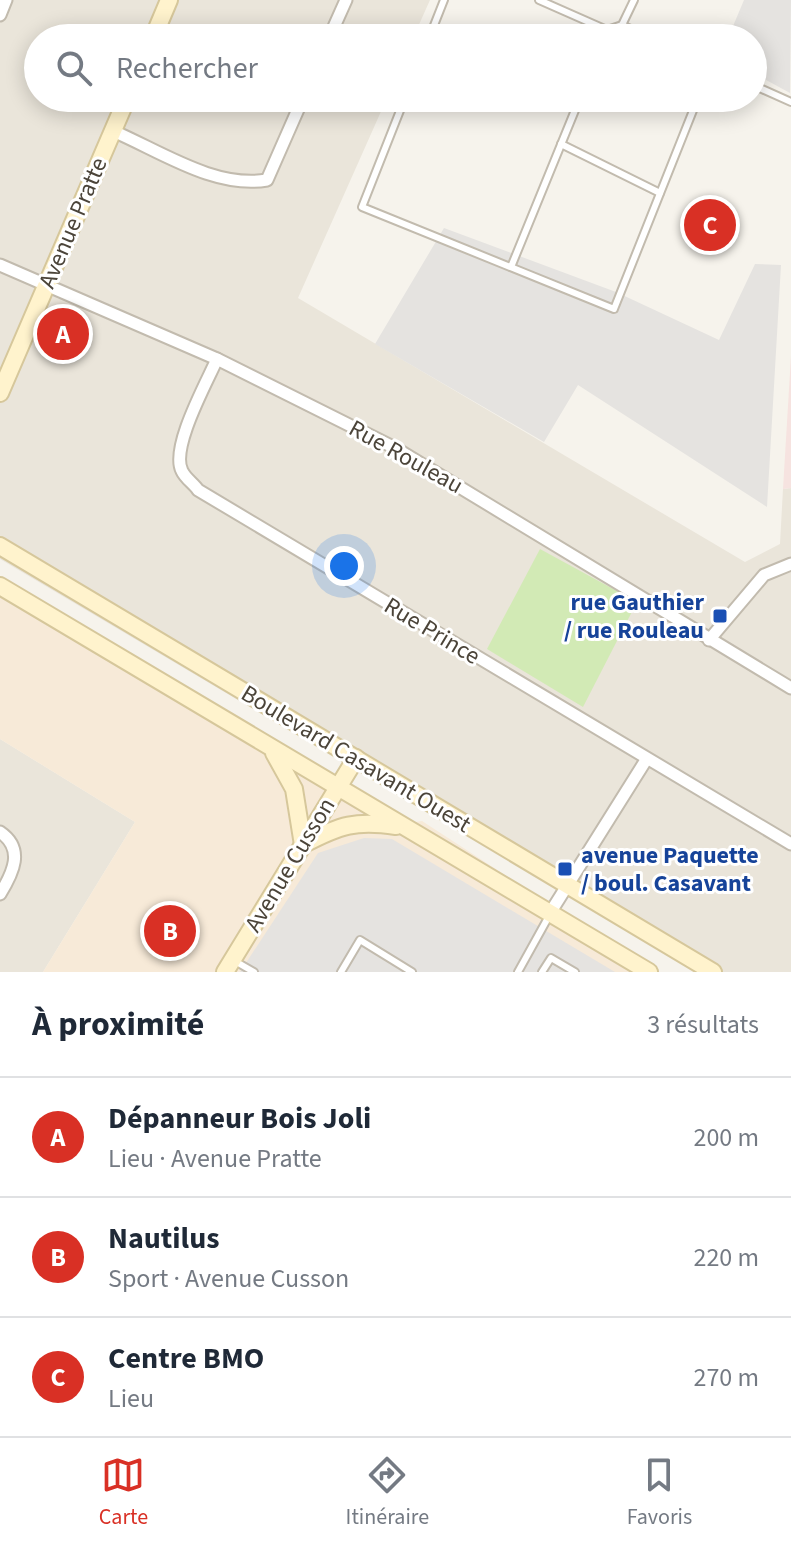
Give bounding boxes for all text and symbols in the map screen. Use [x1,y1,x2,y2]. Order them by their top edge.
search box [24,24,767,112]
icon: search [52,46,96,90]
text: Rechercher [116,47,258,90]
street label: Avenue Pratte [30,152,116,294]
pin: C [684,195,736,255]
pin: A [37,304,89,364]
street label: Rue Rouleau [343,411,469,503]
your location [324,546,364,586]
place label: rue Gauthier / rue Rouleau [564,585,704,648]
street label: Rue Prince [377,589,487,673]
marker: rue Gauthier / rue Rouleau [711,607,729,625]
street label: Boulevard Casavant Ouest [234,676,478,842]
street label: Avenue Cusson [236,791,344,939]
place label: avenue Paquette / boul. Casavant [581,838,759,901]
marker: avenue Paquette / boul. Casavant [556,860,574,878]
pin: B [144,901,196,961]
text: À proximité [32,1000,204,1049]
text: 3 résultats [647,1006,759,1043]
text: Dépanneur Bois Joli [108,1097,371,1140]
text: A [51,1119,65,1156]
text: 200 m [693,1119,759,1156]
text: Lieu · Avenue Pratte [108,1140,322,1177]
text: Nautilus [108,1217,219,1260]
text: B [50,1239,66,1276]
text: 220 m [693,1239,759,1276]
text: Sport · Avenue Cusson [108,1260,349,1297]
text: Centre BMO [108,1337,264,1380]
text: C [50,1359,66,1396]
text: 270 m [693,1359,759,1396]
text: Lieu [108,1380,154,1417]
tab: Carte [99,1453,148,1533]
tab: Itinéraire [346,1453,429,1533]
tab: Favoris [627,1453,692,1533]

